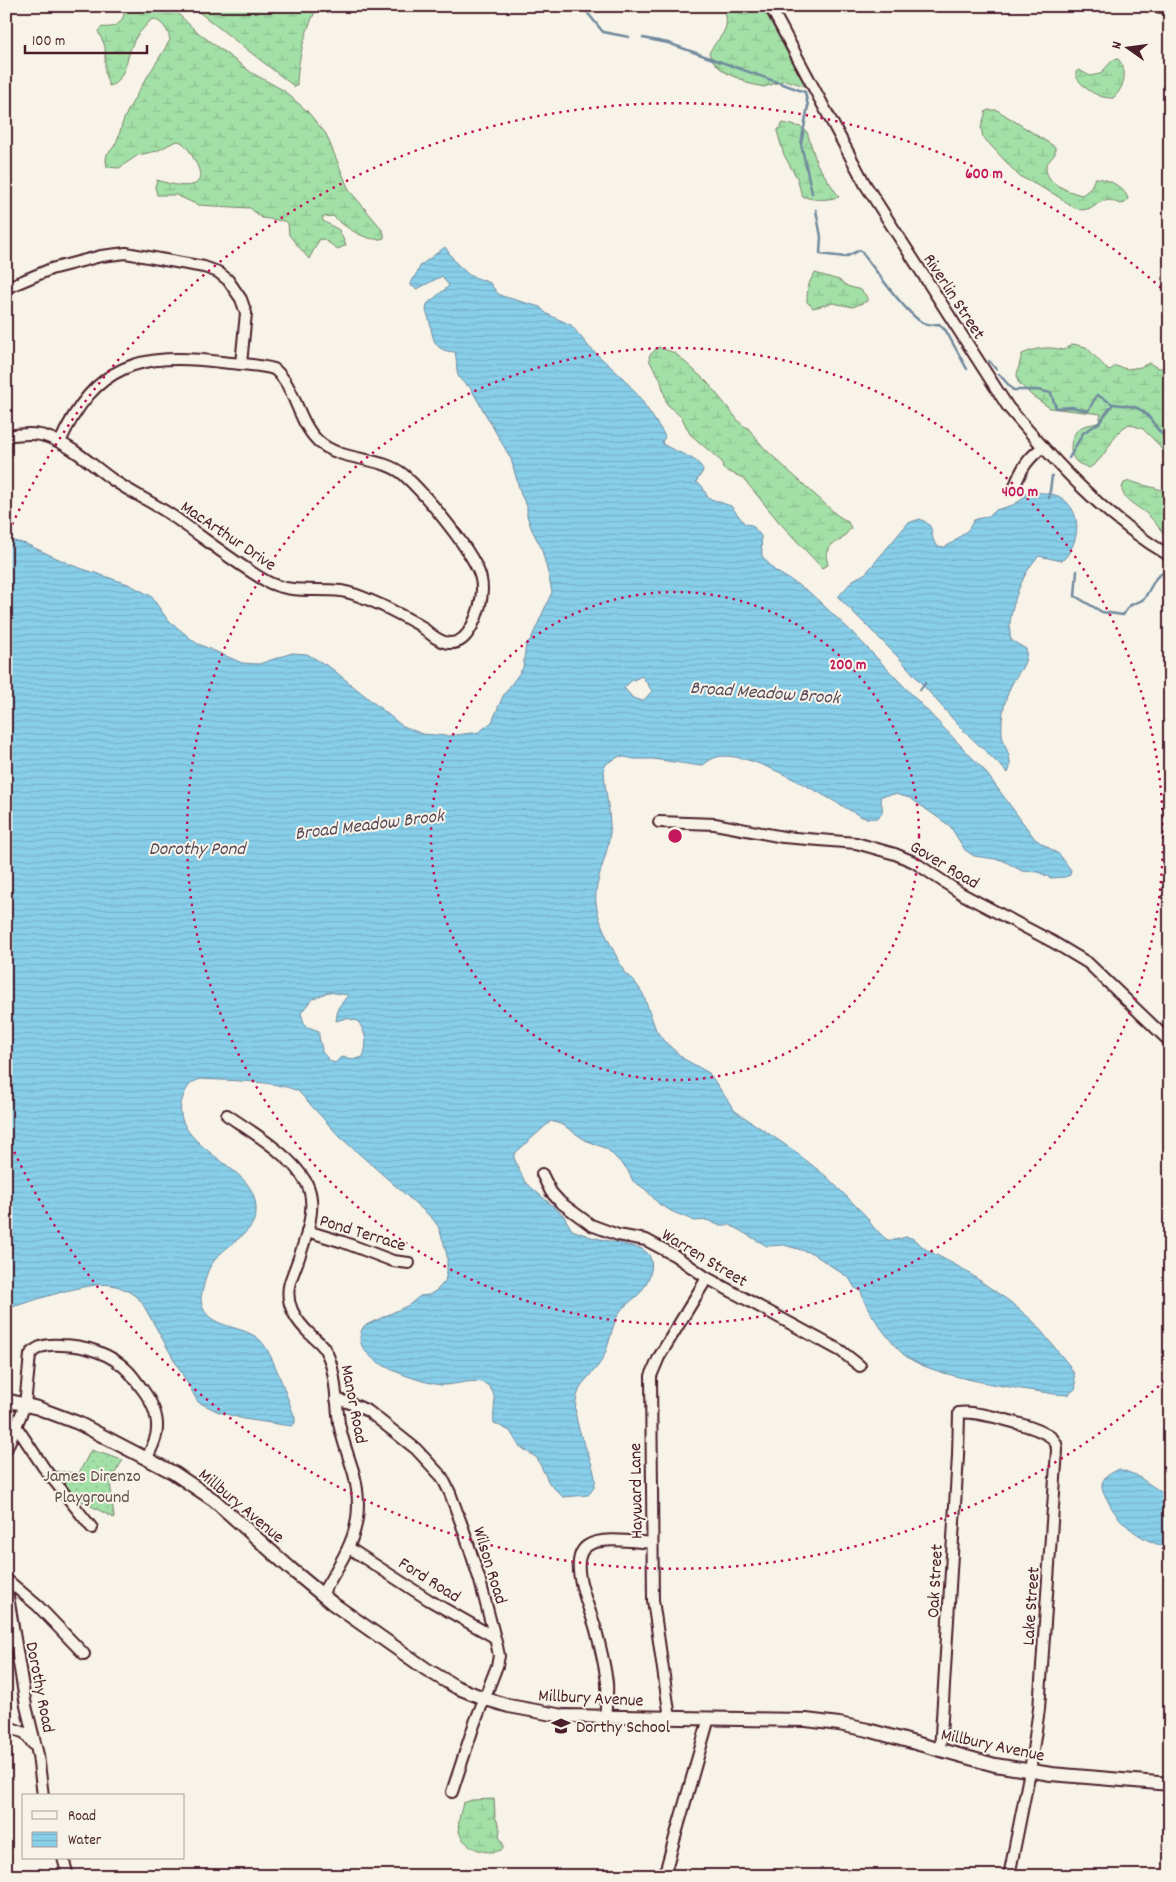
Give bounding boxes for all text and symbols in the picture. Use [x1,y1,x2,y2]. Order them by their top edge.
scale bar [25,22,148,54]
north arrow [1104,22,1154,72]
text: 100 m [32,31,65,53]
text: N [1107,39,1128,51]
text: 600 m [965,164,1003,186]
street label: Riverlin Street [916,249,990,346]
text: 400 m [1002,482,1038,504]
street label: MacArthur Drive [175,496,281,578]
text: 200 m [830,655,866,677]
water label: Broad Meadow Brook [689,676,843,713]
water label: Broad Meadow Brook [293,804,448,849]
centre of rings [666,827,684,845]
street label: Gover Road [904,836,983,897]
water label: Dorothy Pond [149,837,247,864]
street label: Pond Terrace [316,1209,409,1259]
street label: Warren Street [656,1224,752,1295]
street label: Manor Road [333,1363,372,1446]
street label: Hayward Lane [624,1443,651,1539]
street label: Millbury Avenue [192,1463,289,1550]
park label: James Direnzo Playground [43,1465,141,1511]
street label: Wilson Road [465,1524,512,1607]
street label: Oak Street [922,1543,951,1619]
street label: Ford Road [393,1552,465,1610]
street label: Lake Street [1017,1566,1048,1646]
street label: Dorothy Road [18,1640,60,1735]
street label: Millbury Avenue [538,1684,644,1715]
school or university icon: Dorthy School [550,1715,572,1737]
place label: Dorthy School [576,1716,671,1741]
street label: Millbury Avenue [938,1723,1047,1770]
legend [22,1794,185,1860]
text: Road [68,1806,96,1828]
text: Water [68,1830,102,1852]

